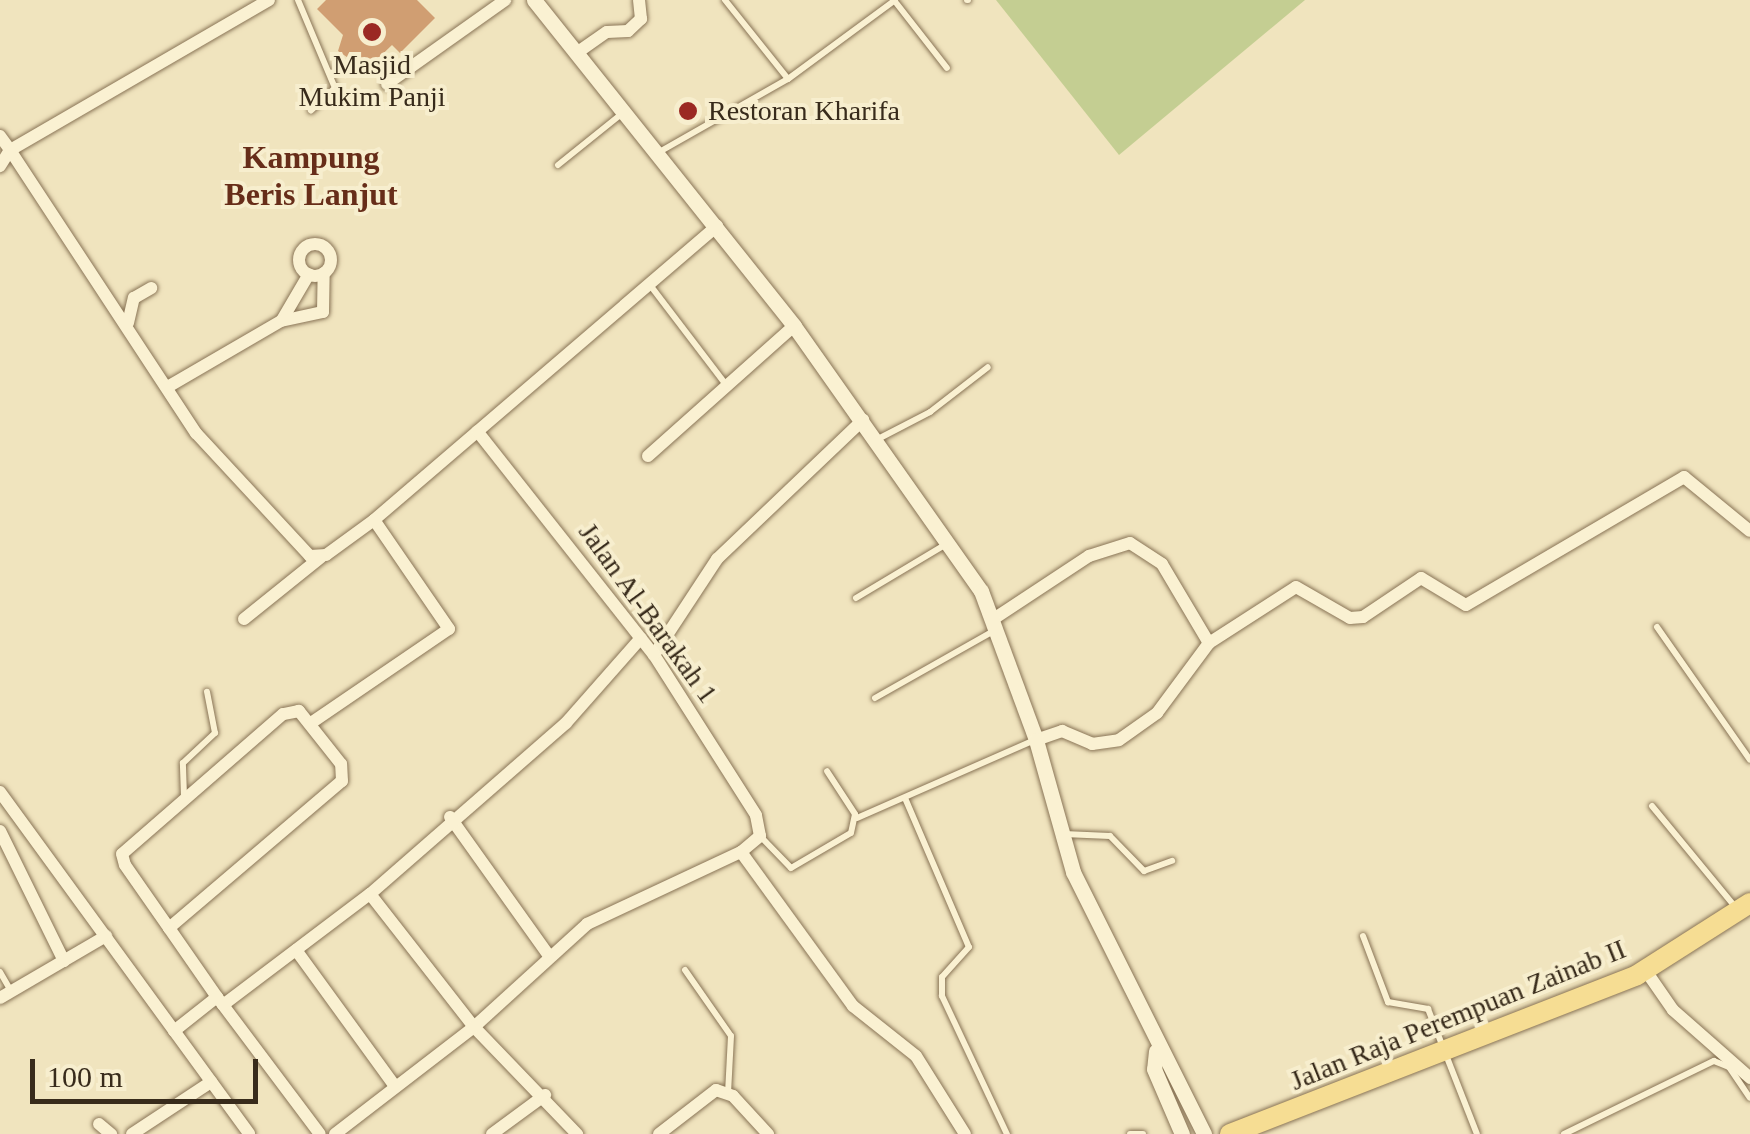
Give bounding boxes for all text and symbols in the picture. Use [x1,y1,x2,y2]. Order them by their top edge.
marker: Masjid Mukim Panji [361,21,383,43]
place label: Masjid Mukim Panji [298,48,446,114]
place label: Restoran Kharifa [708,94,900,128]
marker: Restoran Kharifa [677,100,699,122]
district label: Kampung Beris Lanjut [224,139,398,214]
street label: Jalan Al-Barakah 1 [571,516,725,710]
street label: Jalan Raja Perempuan Zainab II [1285,932,1631,1098]
scale bar [35,1039,262,1101]
text: 100 m [47,1060,123,1093]

